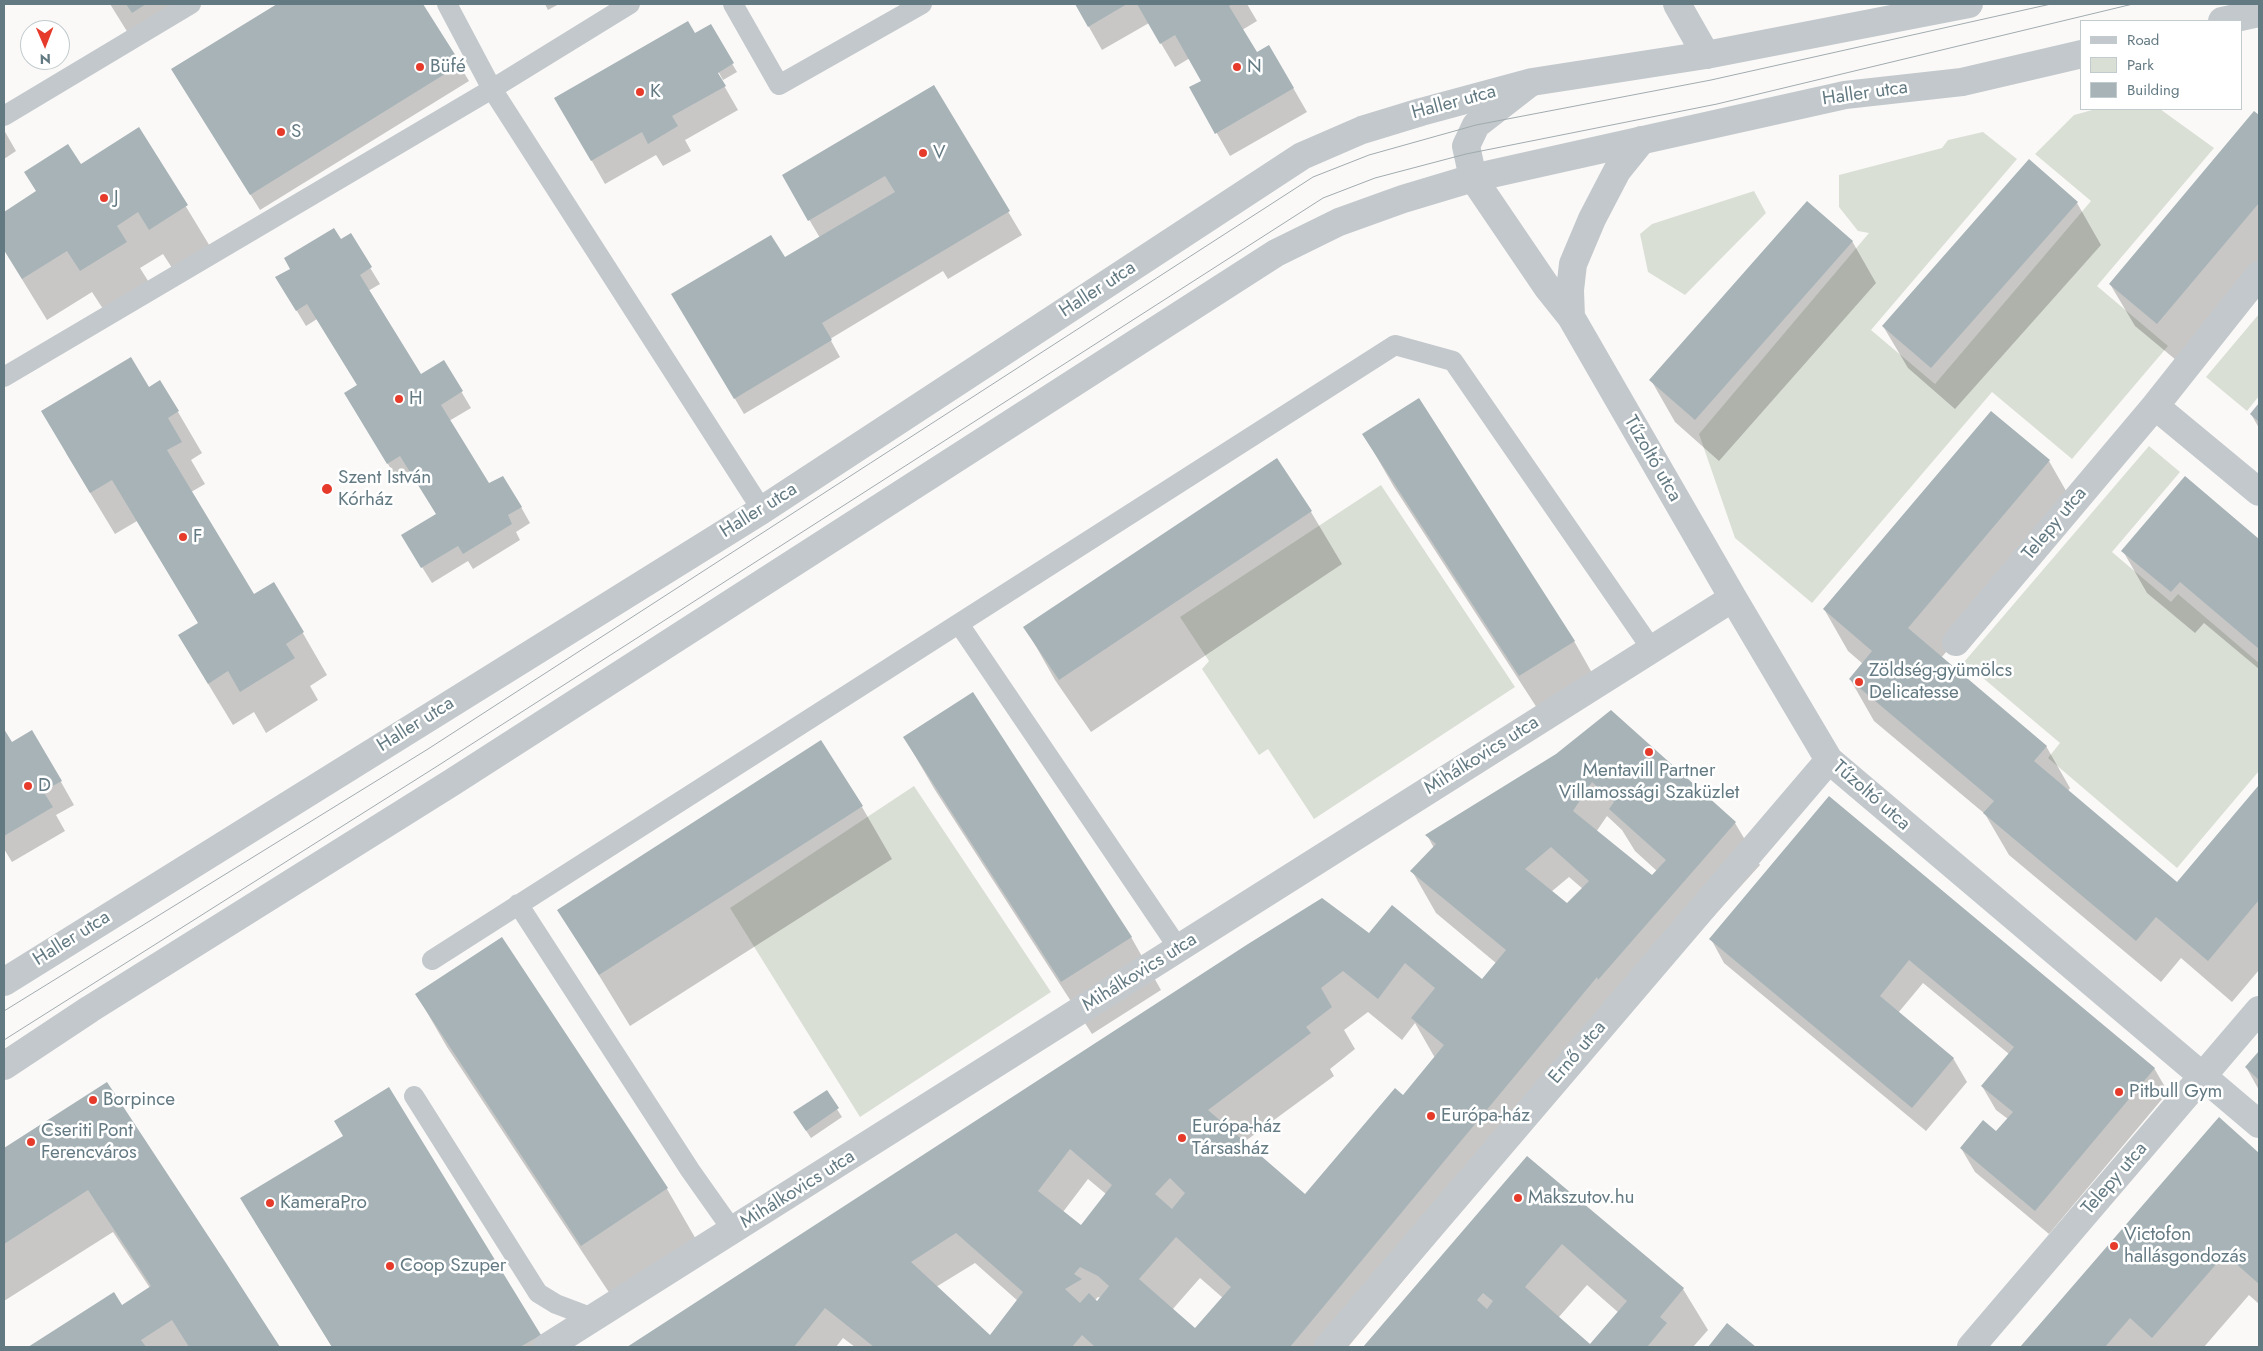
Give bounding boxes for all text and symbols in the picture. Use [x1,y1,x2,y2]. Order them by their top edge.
north arrow [20,20,70,70]
legend [2080,20,2243,110]
text: Road [2127,29,2159,51]
text: N [40,49,51,69]
text: Park [2127,54,2154,76]
place label: Büfé [430,56,466,78]
place label: N [1247,56,1262,78]
marker: Büfé [414,61,426,73]
marker: N [1231,61,1243,73]
street label: Haller utca [1821,77,1909,111]
text: Building [2127,79,2179,101]
place label: K [650,81,661,103]
street label: Haller utca [1409,81,1499,125]
marker: K [634,86,646,98]
place label: S [291,121,301,143]
marker: S [275,126,287,138]
place label: V [933,142,946,164]
marker: V [917,147,929,159]
place label: J [114,187,119,209]
marker: J [98,192,110,204]
street label: Haller utca [1056,257,1140,323]
place label: H [409,388,423,410]
marker: H [393,393,405,405]
street label: Tűzoltó utca [1618,412,1686,506]
place label: Szent István Kórház [338,467,431,511]
street label: Haller utca [716,478,802,544]
marker: Szent István Kórház [320,482,334,496]
street label: Telepy utca [2018,483,2092,565]
place label: F [193,526,202,548]
marker: F [177,531,189,543]
place label: Zöldség-gyümölcs Delicatesse [1869,660,2012,704]
marker: Zöldség-gyümölcs Delicatesse [1853,676,1865,688]
street label: Haller utca [373,692,459,758]
street label: Mihálkovics utca [1421,712,1543,800]
marker: Mentavill Partner Villamossági Szaküzlet [1643,746,1655,758]
street label: Tűzoltó utca [1828,756,1914,836]
place label: Mentavill Partner Villamossági Szaküzlet [1559,760,1739,804]
place label: D [38,775,51,797]
marker: D [22,780,34,792]
street label: Haller utca [29,906,115,972]
street label: Mihálkovics utca [1079,929,1201,1017]
street label: Ernő utca [1545,1017,1611,1089]
place label: Pitbull Gym [2129,1081,2222,1103]
marker: Pitbull Gym [2113,1086,2125,1098]
place label: Borpince [103,1089,175,1111]
marker: Borpince [87,1094,99,1106]
place label: Európa-ház [1441,1105,1530,1127]
marker: Európa-ház [1425,1110,1437,1122]
place label: Európa-ház Társasház [1192,1116,1281,1160]
place label: Cseriti Pont Ferencváros [41,1120,137,1164]
marker: Európa-ház Társasház [1176,1132,1188,1144]
marker: Cseriti Pont Ferencváros [25,1136,37,1148]
street label: Telepy utca [2077,1138,2153,1220]
street label: Mihálkovics utca [737,1146,859,1234]
place label: Makszutov.hu [1528,1187,1635,1209]
place label: KameraPro [280,1192,367,1214]
marker: Makszutov.hu [1512,1192,1524,1204]
marker: KameraPro [264,1197,276,1209]
place label: Victofon hallásgondozás [2124,1224,2246,1268]
marker: Victofon hallásgondozás [2108,1240,2120,1252]
place label: Coop Szuper [400,1255,506,1277]
marker: Coop Szuper [384,1260,396,1272]

